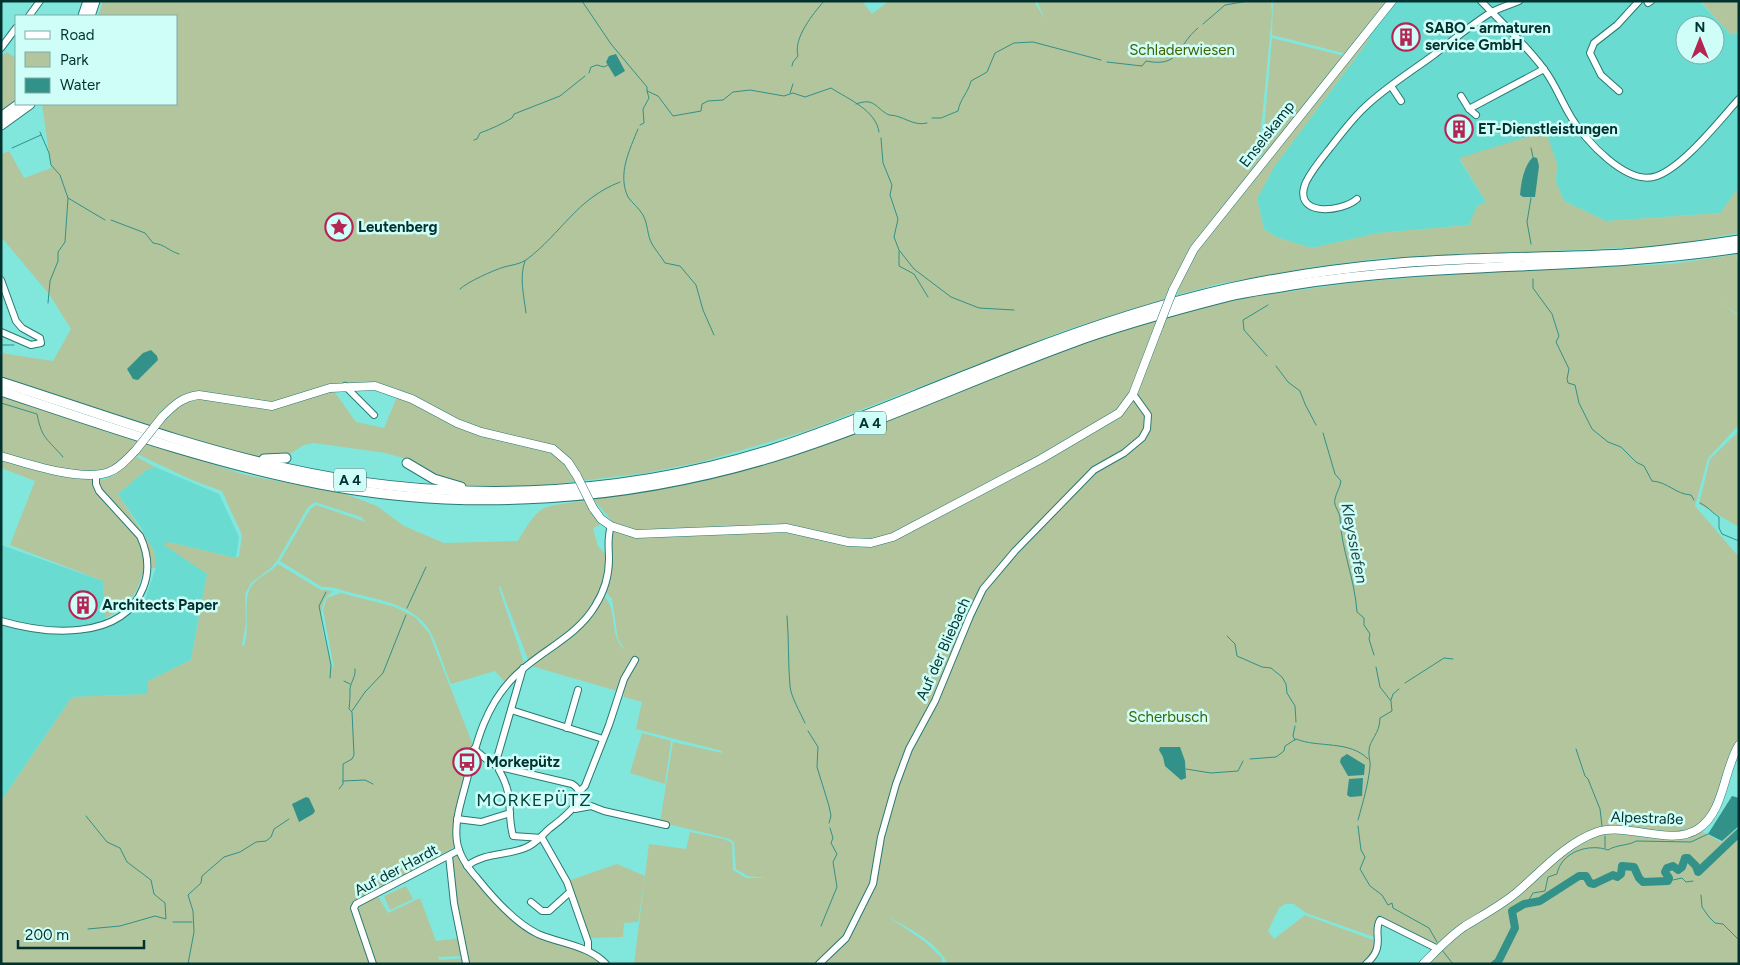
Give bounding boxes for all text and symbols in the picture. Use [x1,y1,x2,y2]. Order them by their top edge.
legend [15,15,178,105]
north arrow [1675,15,1725,65]
place label: SABO - armaturen service GmbH [1425,19,1551,54]
text: N [1695,19,1705,36]
building icon: SABO - armaturen service GmbH [1391,22,1421,52]
text: Road [60,26,95,44]
park label: Schladerwiesen [1129,41,1235,59]
text: Park [60,51,89,69]
text: Water [60,76,100,94]
street label: Enselskamp [1236,97,1299,171]
building icon: ET-Dienstleistungen [1444,114,1474,144]
place label: ET-Dienstleistungen [1478,120,1618,138]
place icon: Leutenberg [324,212,354,242]
place label: Leutenberg [358,218,438,236]
road number: A 4 [854,412,886,434]
road number: A 4 [334,468,366,492]
water label: Kleyssiefen [1337,501,1372,585]
building icon: Architects Paper [68,590,98,620]
street label: Auf der Bliebach [912,595,974,703]
place label: Architects Paper [102,596,218,614]
park label: Scherbusch [1128,708,1208,726]
bus stop icon: Morkepütz [452,747,482,777]
place label: Morkepütz [486,753,560,771]
district label: MORKEPÜTZ [476,789,592,811]
street label: Alpestraße [1610,808,1684,828]
street label: Auf der Hardt [351,840,441,900]
scale bar [18,918,144,950]
text: 200 m [25,926,69,944]

